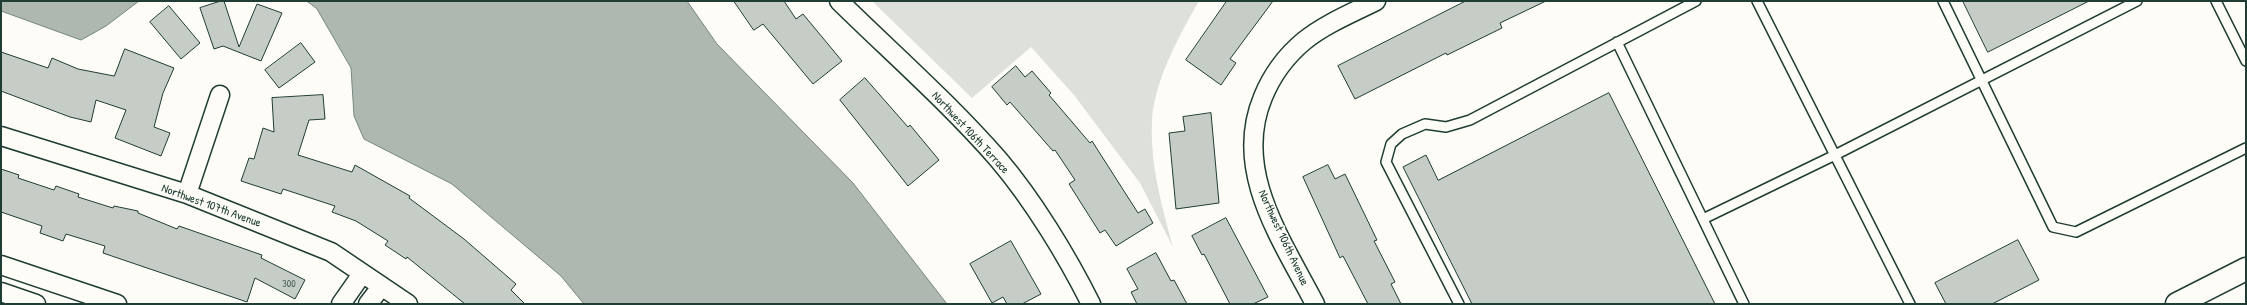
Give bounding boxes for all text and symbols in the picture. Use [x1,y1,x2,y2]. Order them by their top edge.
street label: Northwest 106th Terrace [928,89,1012,177]
street label: Northwest 107th Avenue [159,181,263,231]
street label: Northwest 106th Avenue [1255,188,1311,288]
house number: 300 [282,278,296,290]

